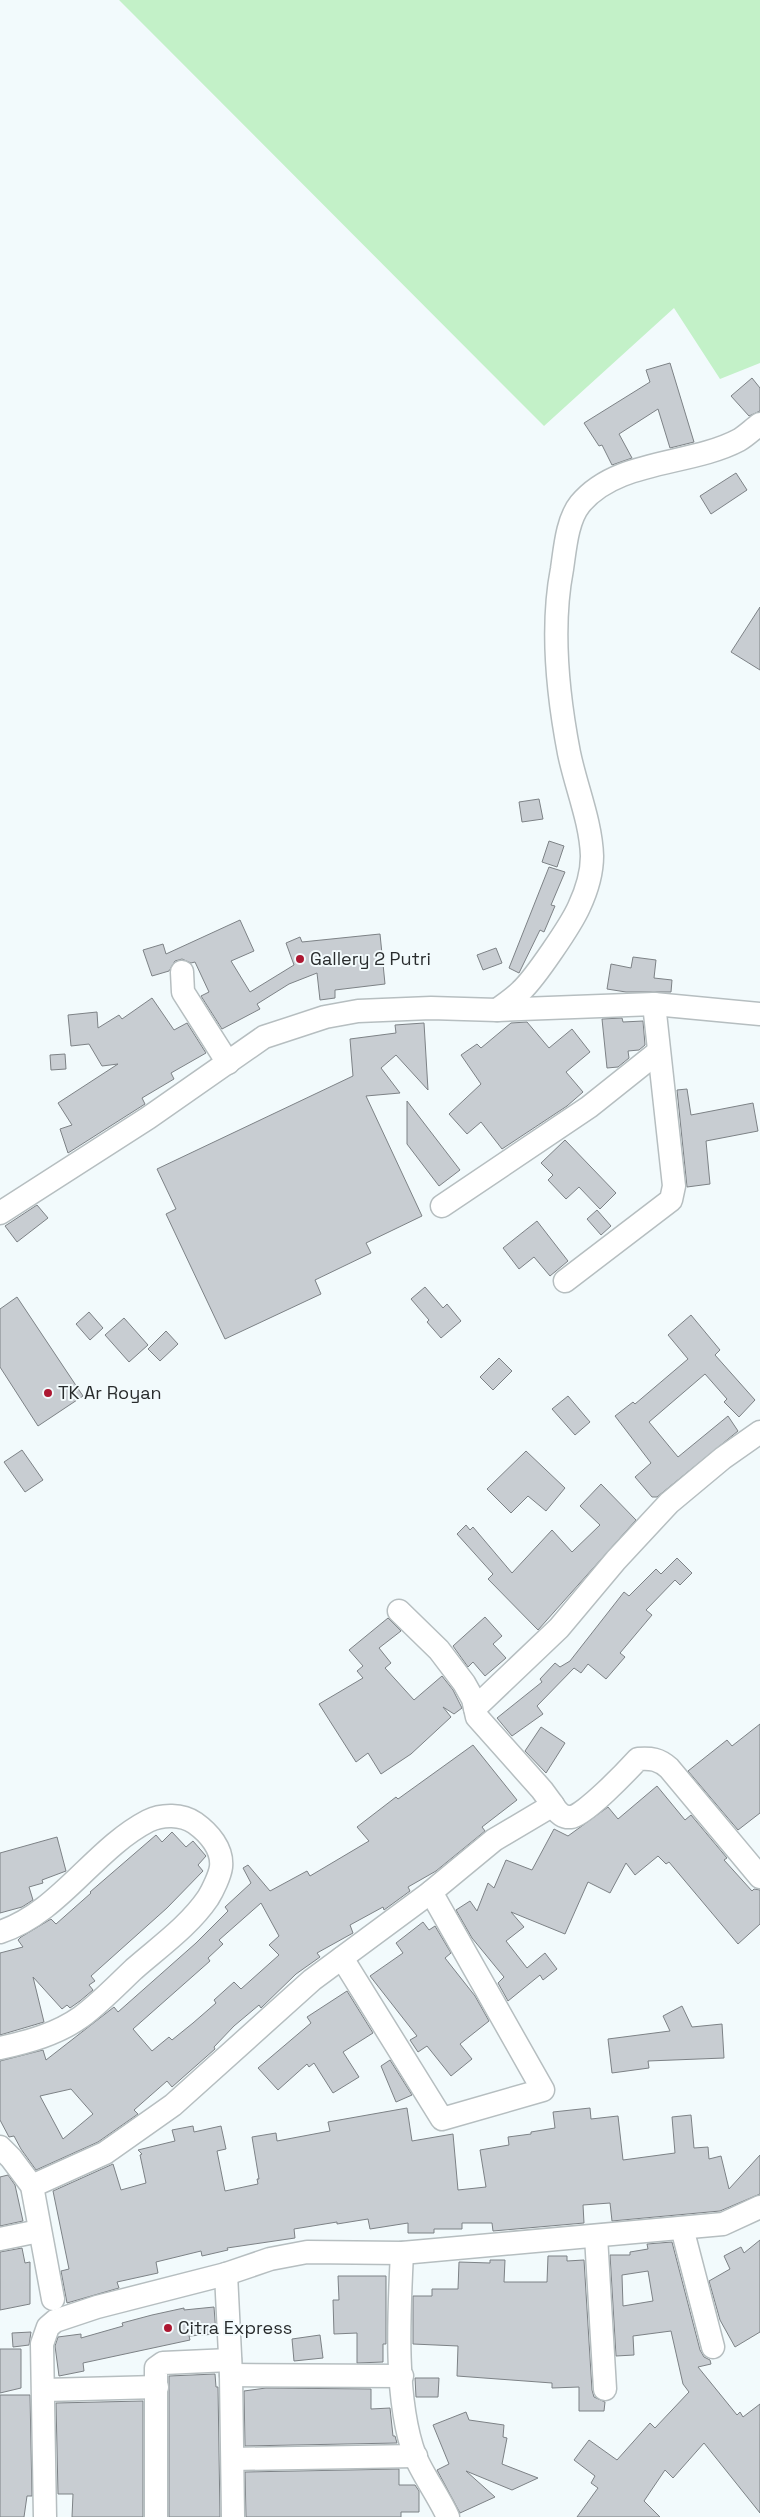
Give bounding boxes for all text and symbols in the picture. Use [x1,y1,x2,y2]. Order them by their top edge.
place label: Gallery 2 Putri [310,947,431,970]
marker: Gallery 2 Putri [294,953,306,965]
place label: TK Ar Royan [58,1381,162,1404]
marker: TK Ar Royan [42,1387,54,1399]
place label: Citra Express [178,2316,292,2339]
marker: Citra Express [162,2322,174,2334]

